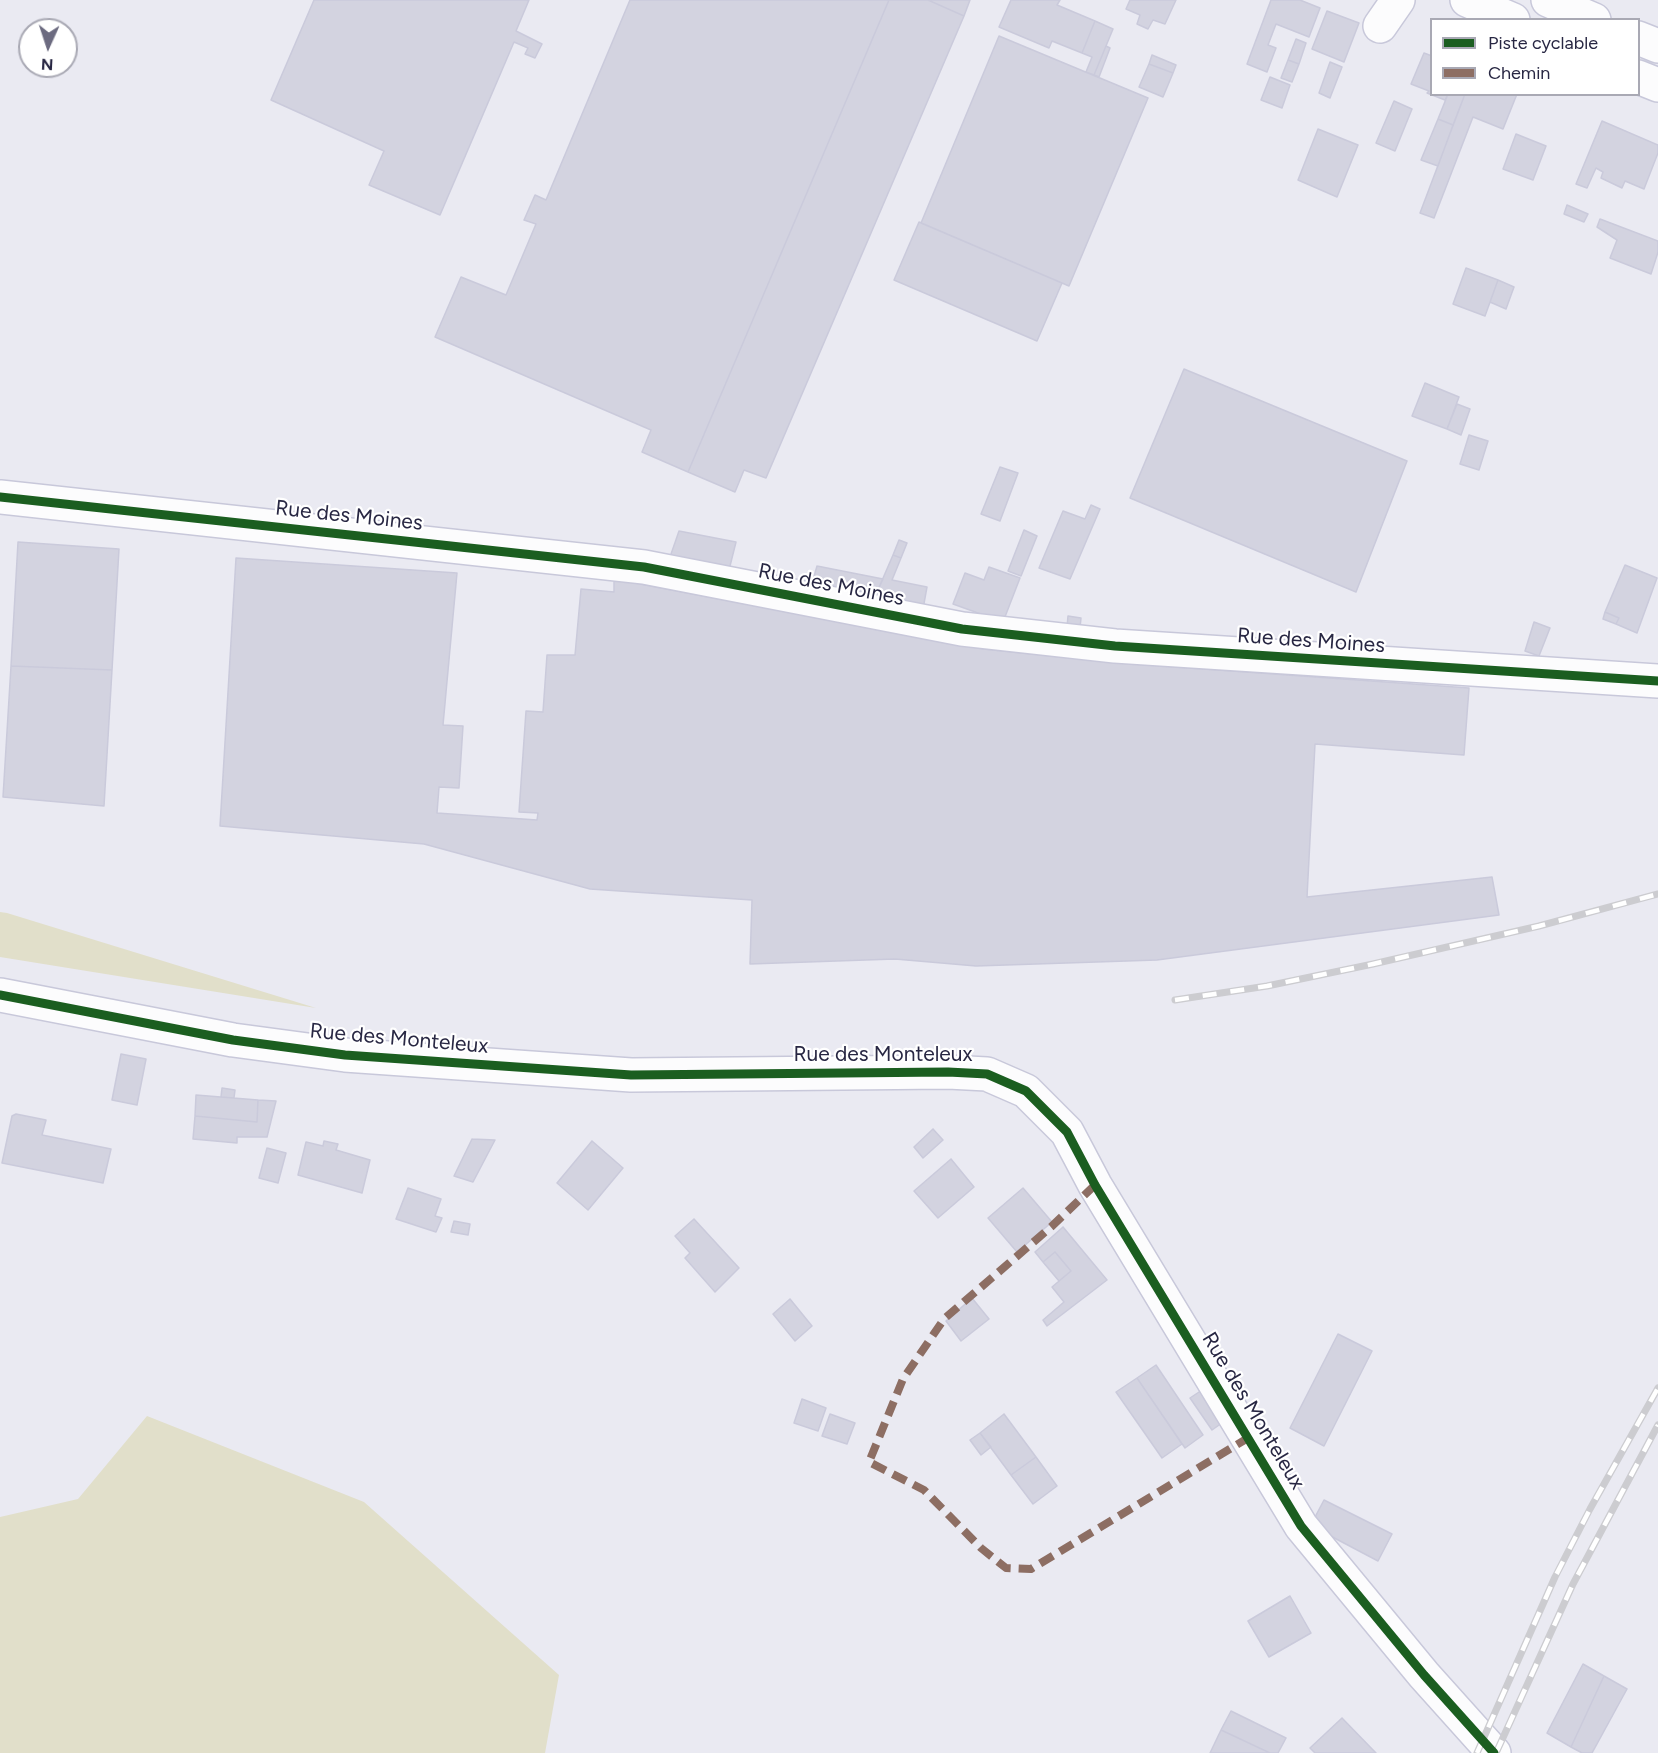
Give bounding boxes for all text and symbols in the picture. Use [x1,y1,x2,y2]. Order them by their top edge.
north arrow [18,18,78,78]
legend [1430,18,1640,96]
text: Piste cyclable [1488,32,1598,54]
text: N [40,55,54,74]
text: Chemin [1488,62,1550,84]
street label: Rue des Moines [274,496,424,536]
street label: Rue des Moines [756,559,906,611]
street label: Rue des Moines [1236,623,1386,659]
street label: Rue des Monteleux [309,1019,489,1059]
street label: Rue des Monteleux [793,1042,973,1068]
street label: Rue des Monteleux [1196,1328,1310,1494]

